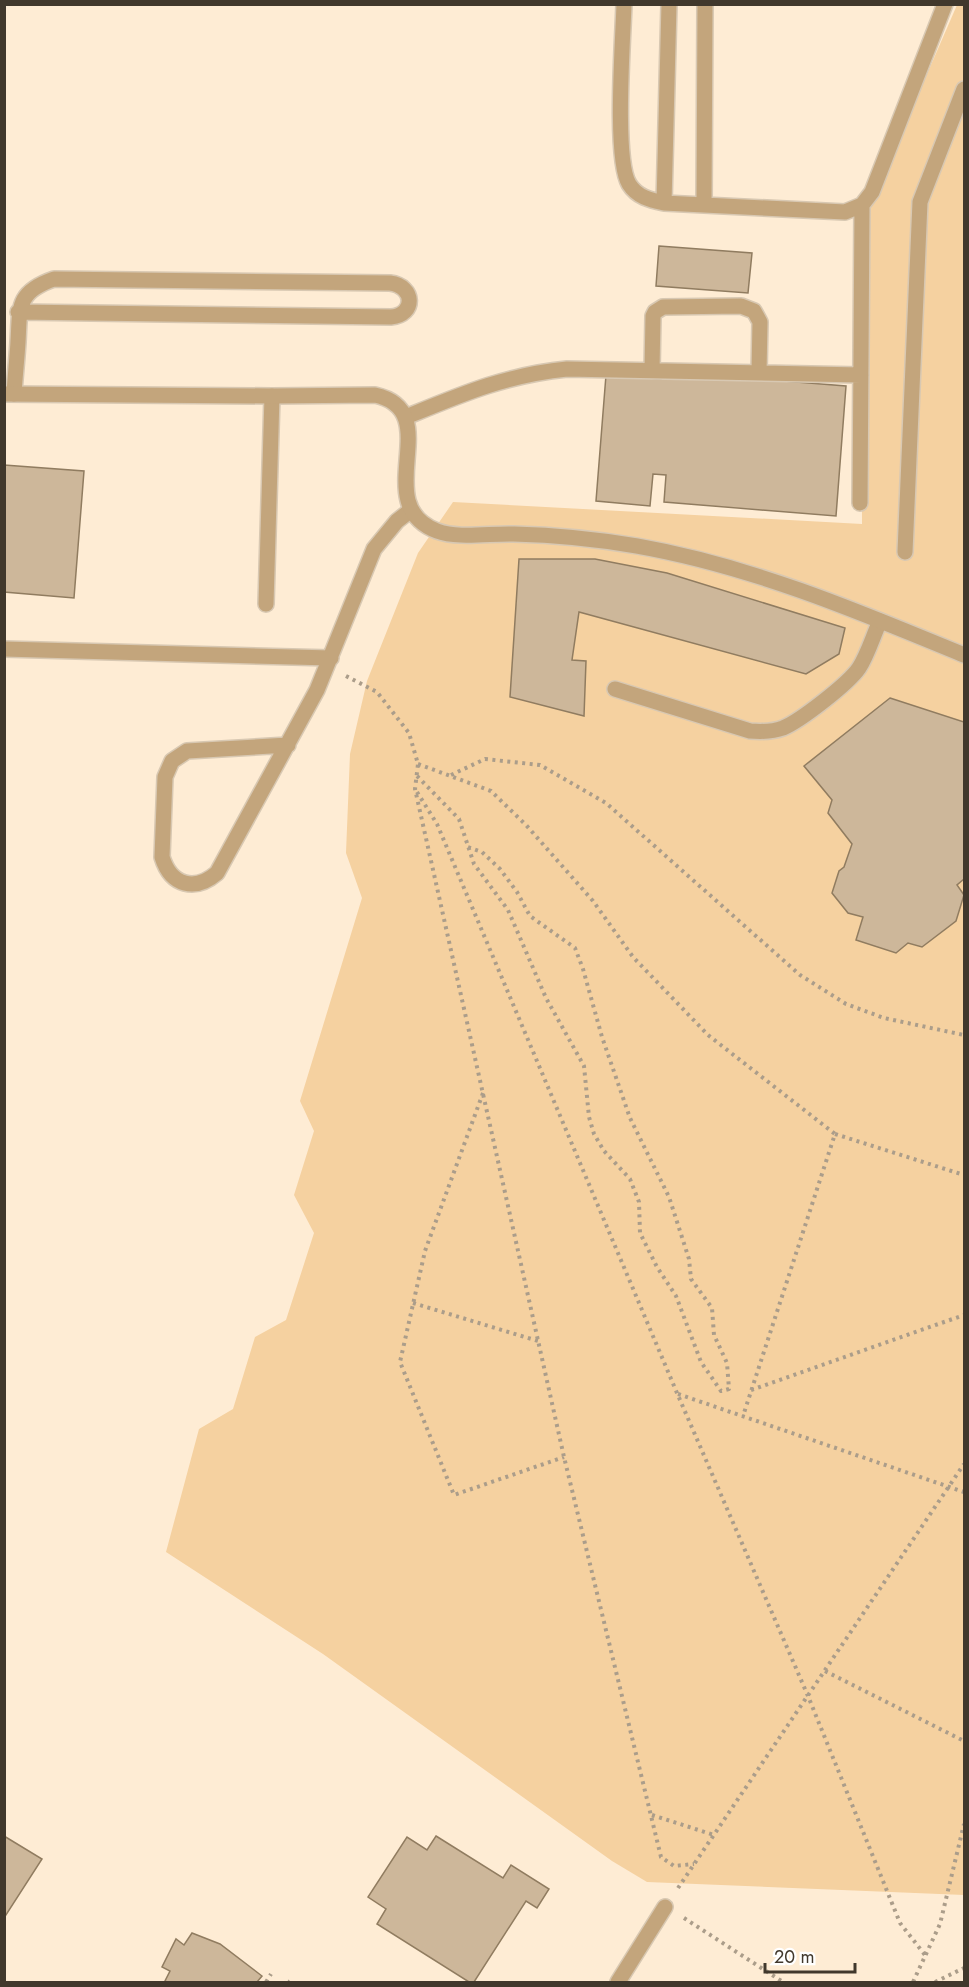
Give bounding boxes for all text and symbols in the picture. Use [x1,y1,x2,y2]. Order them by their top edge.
scale bar [765,1936,855,1974]
text: 20 m [774,1944,814,1970]

